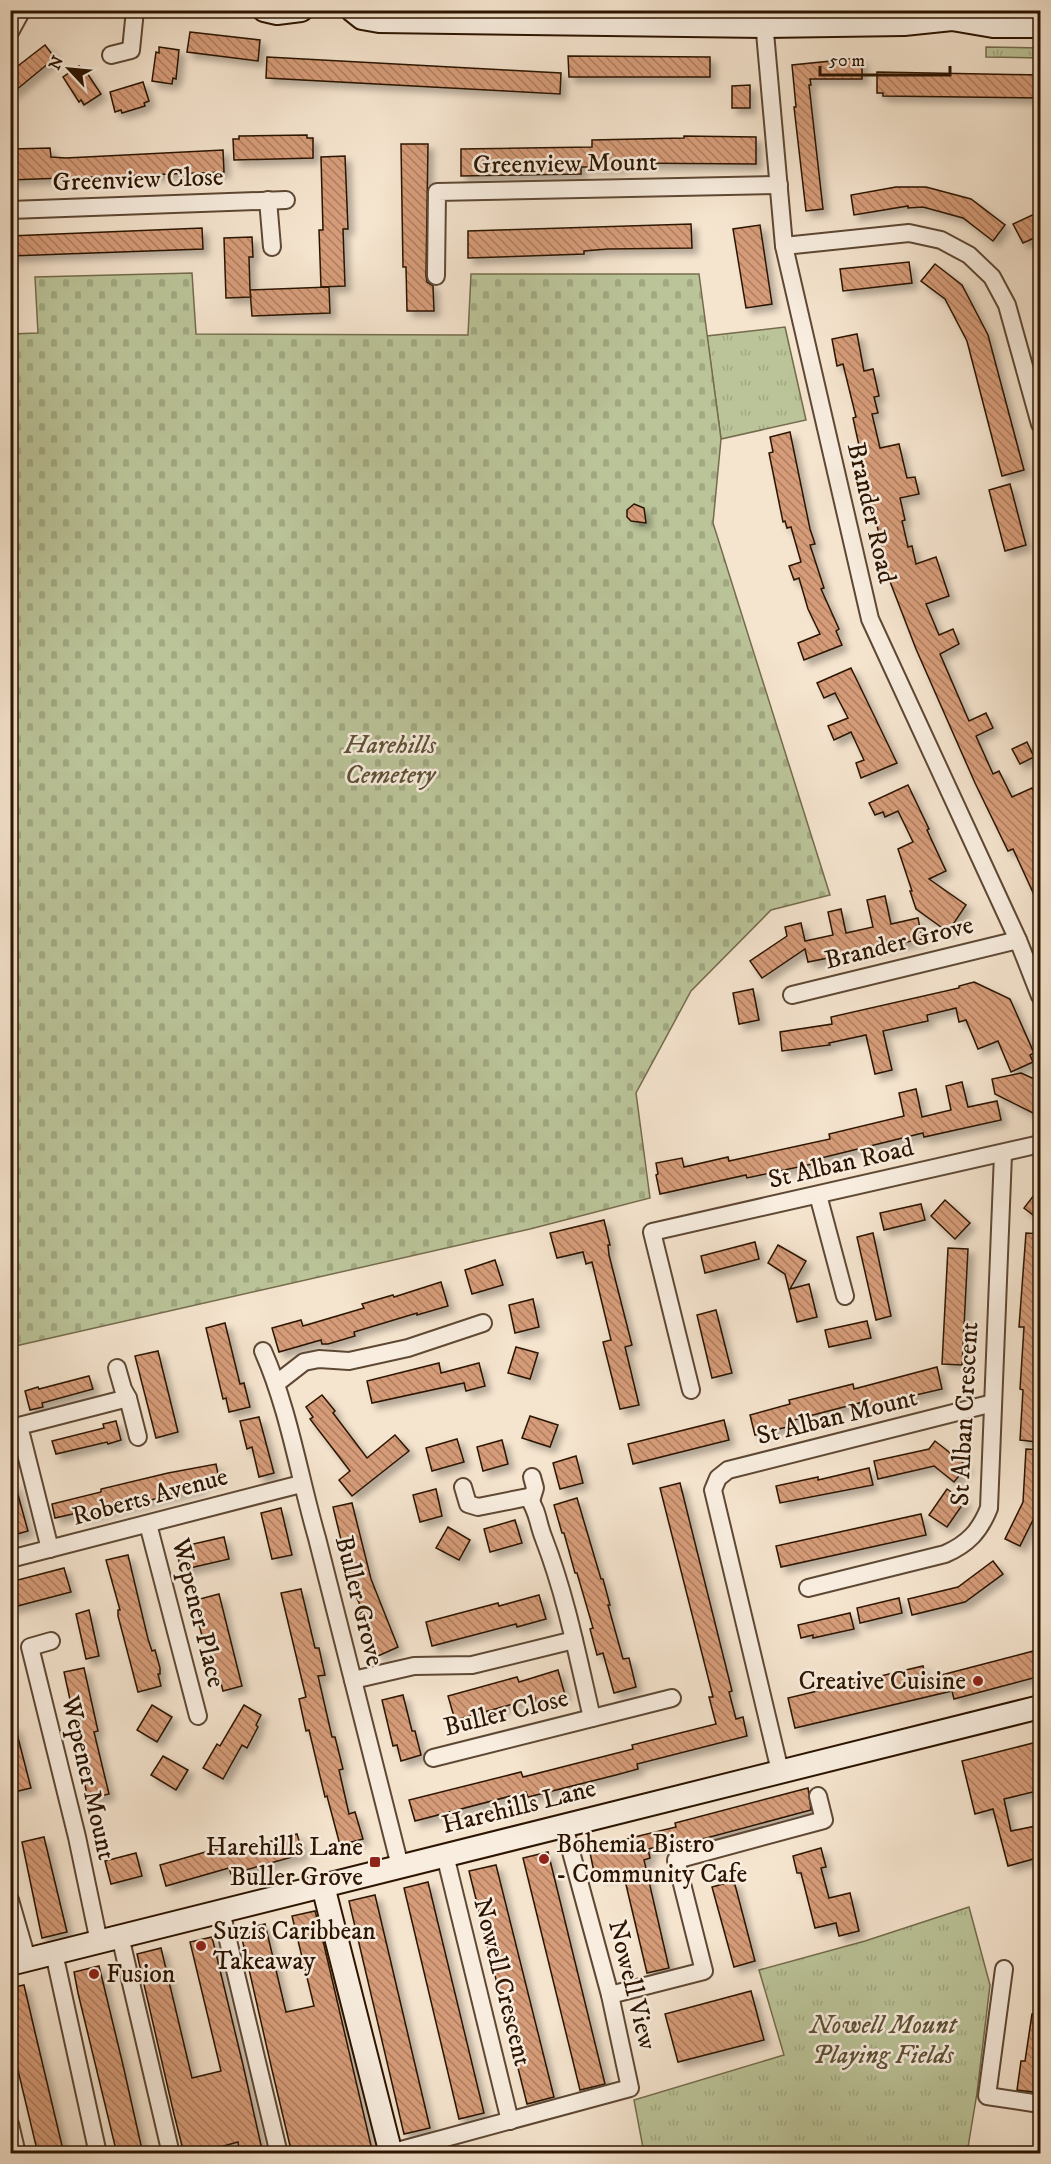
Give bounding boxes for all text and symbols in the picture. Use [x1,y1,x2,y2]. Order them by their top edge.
north arrow [39,39,99,99]
scale bar [820,39,950,77]
text: 50 m [829,50,865,72]
text: N [45,53,68,73]
street label: Greenview Mount [473,146,657,182]
street label: Greenview Close [52,161,224,199]
street label: Brander Road [839,439,903,587]
park label: Harehills Cemetery [343,729,437,792]
street label: Brander Grove [821,909,977,977]
street label: St Alban Road [765,1131,917,1197]
street label: St Alban Crescent [944,1321,986,1507]
street label: St Alban Mount [753,1381,921,1453]
street label: Roberts Avenue [68,1460,232,1534]
street label: Buller Grove [327,1532,391,1670]
street label: Wepener Place [163,1534,232,1691]
place label: Creative Cuisine [798,1665,966,1698]
marker: Creative Cuisine [971,1674,985,1688]
street label: Buller Close [440,1682,572,1744]
street label: Wepener Mount [53,1692,123,1863]
street label: Harehills Lane [439,1772,599,1842]
place label: Bohemia Bistro - Community Cafe [556,1828,747,1891]
place label: Harehills Lane Buller Grove [205,1831,363,1894]
marker: Bohemia Bistro - Community Cafe [537,1852,551,1866]
marker: Harehills Lane Buller Grove [368,1855,382,1869]
street label: Nowell Crescent [465,1895,539,2069]
place label: Suzis Caribbean Takeaway [213,1915,376,1978]
street label: Nowell View [600,1917,664,2054]
marker: Suzis Caribbean Takeaway [194,1939,208,1953]
place label: Fusion [106,1958,176,1991]
marker: Fusion [87,1967,101,1981]
park label: Nowell Mount Playing Fields [808,2009,958,2072]

